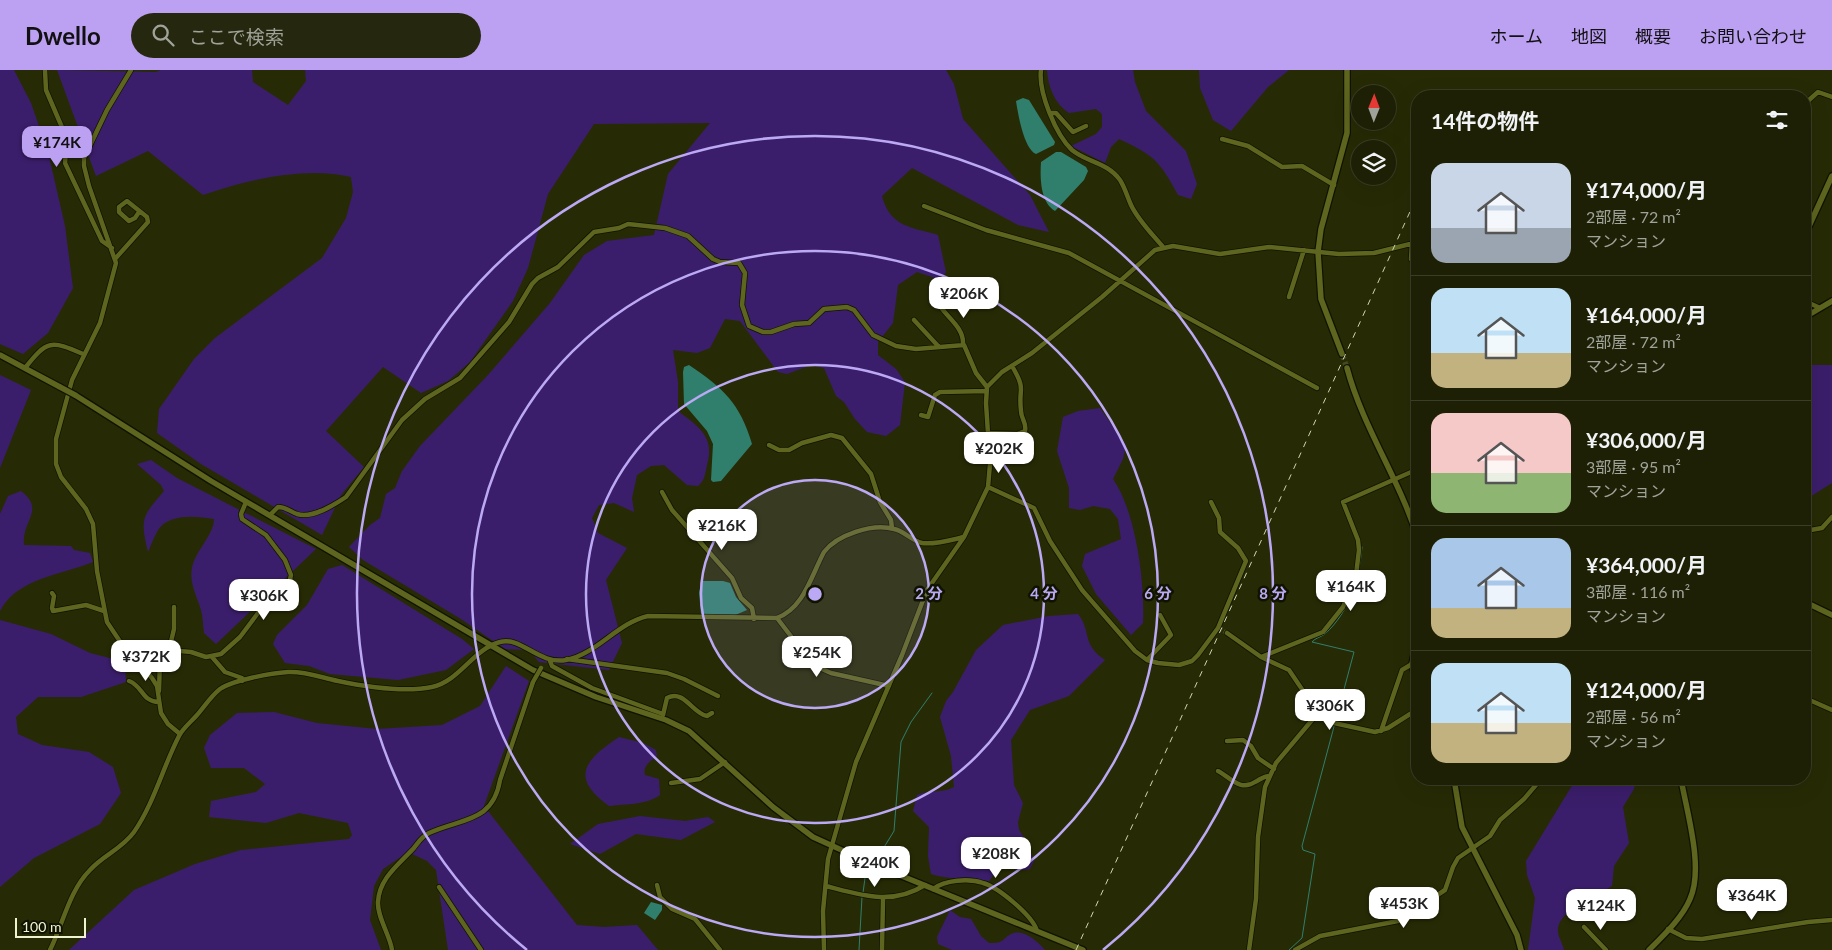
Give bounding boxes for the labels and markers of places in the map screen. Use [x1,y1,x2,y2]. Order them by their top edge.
pin: ¥174K [22,126,92,168]
pin: ¥206K [929,276,999,319]
pin: ¥202K [964,432,1034,474]
pin: ¥216K [687,508,757,551]
pin: ¥164K [1316,570,1386,612]
pin: ¥306K [229,578,299,621]
centre of rings [806,585,824,603]
pin: ¥254K [782,636,852,678]
pin: ¥372K [111,640,181,682]
pin: ¥306K [1295,688,1365,731]
pin: ¥208K [961,836,1031,879]
pin: ¥240K [840,846,910,888]
pin: ¥364K [1717,878,1787,921]
pin: ¥453K [1369,886,1439,929]
pin: ¥124K [1566,888,1636,931]

